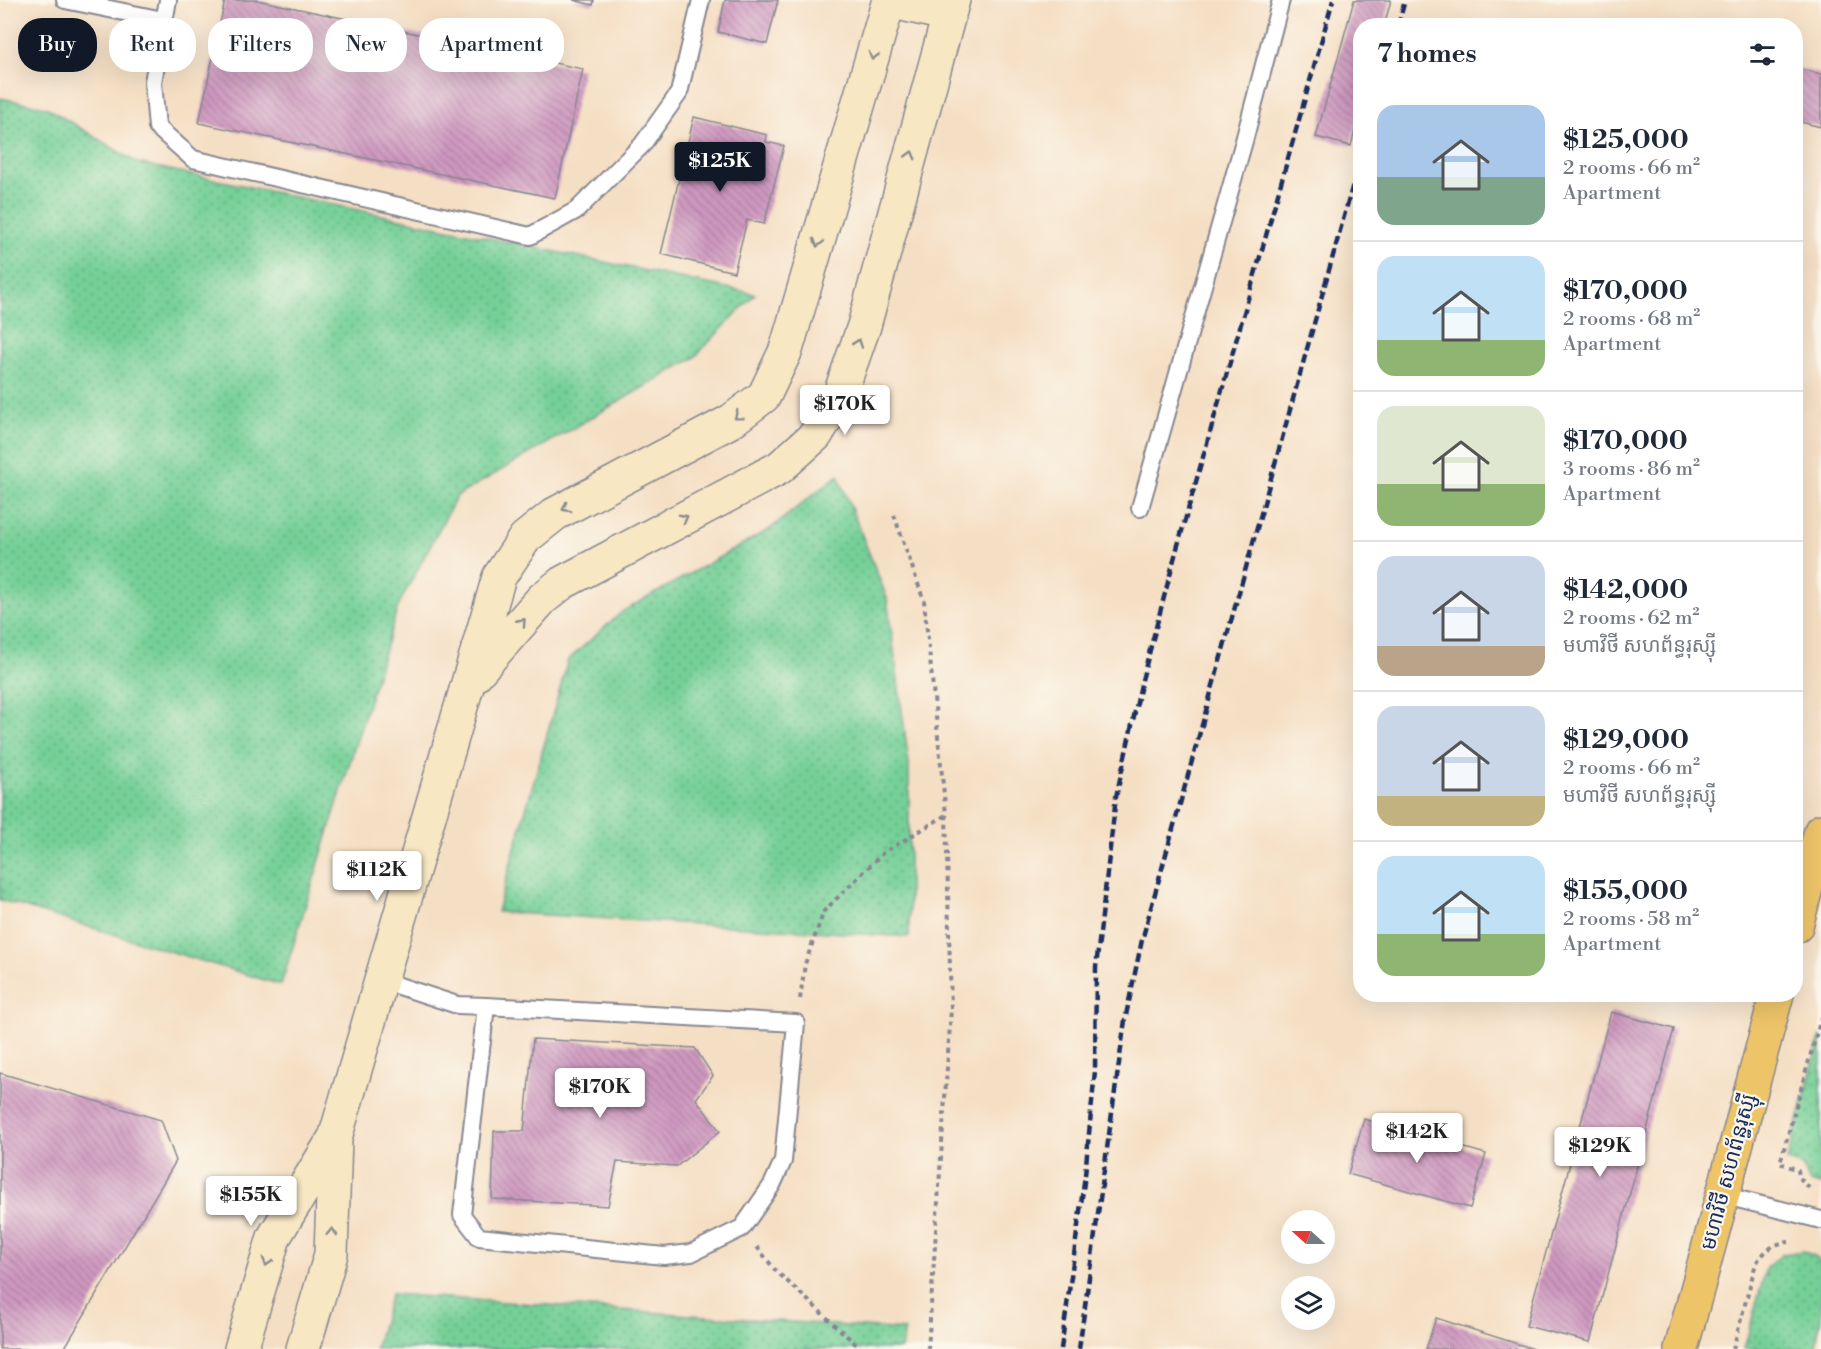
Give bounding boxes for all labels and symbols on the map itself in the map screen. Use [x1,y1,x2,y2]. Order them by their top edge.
one-way arrow [868,50,880,61]
pin: $125K [678,142,762,193]
one-way arrow [903,150,916,160]
one-way arrow [813,237,825,248]
one-way arrow [850,338,863,349]
pin: $170K [803,385,887,436]
one-way arrow [733,408,744,419]
one-way arrow [562,501,573,512]
one-way arrow [678,514,689,525]
one-way arrow [515,618,526,629]
pin: $112K [335,851,419,902]
pin: $170K [558,1068,642,1119]
street label: មហាវិថី សហព័ន្ធរុស្ស៊ី [1695,1091,1767,1254]
pin: $142K [1375,1113,1459,1164]
pin: $129K [1558,1127,1642,1178]
pin: $155K [209,1176,293,1227]
north arrow [1281,1210,1335,1264]
one-way arrow [326,1227,338,1236]
one-way arrow [262,1256,274,1267]

